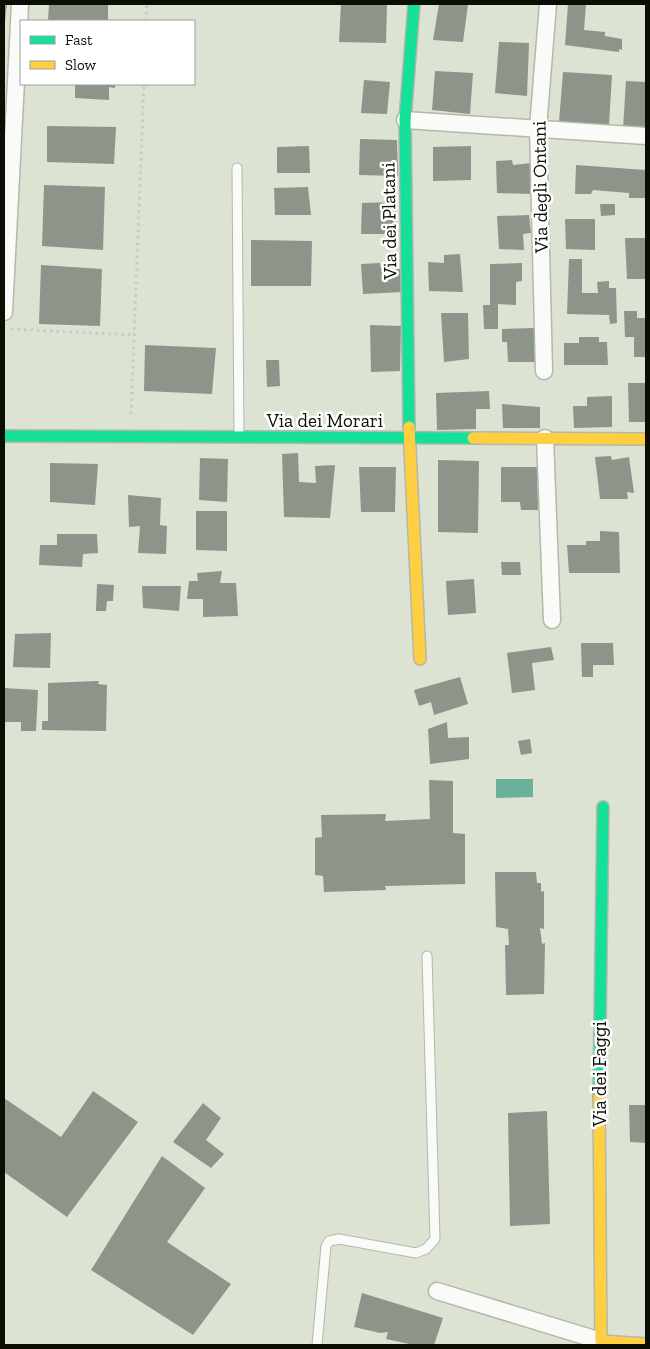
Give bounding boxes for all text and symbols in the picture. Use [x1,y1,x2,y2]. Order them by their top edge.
legend [20,20,195,85]
text: Fast [65,31,93,49]
text: Slow [65,56,97,74]
street label: Via degli Ontani [527,121,553,254]
street label: Via dei Platani [376,162,402,281]
street label: Via dei Morari [266,409,383,432]
street label: Via dei Faggi [588,1021,611,1128]

